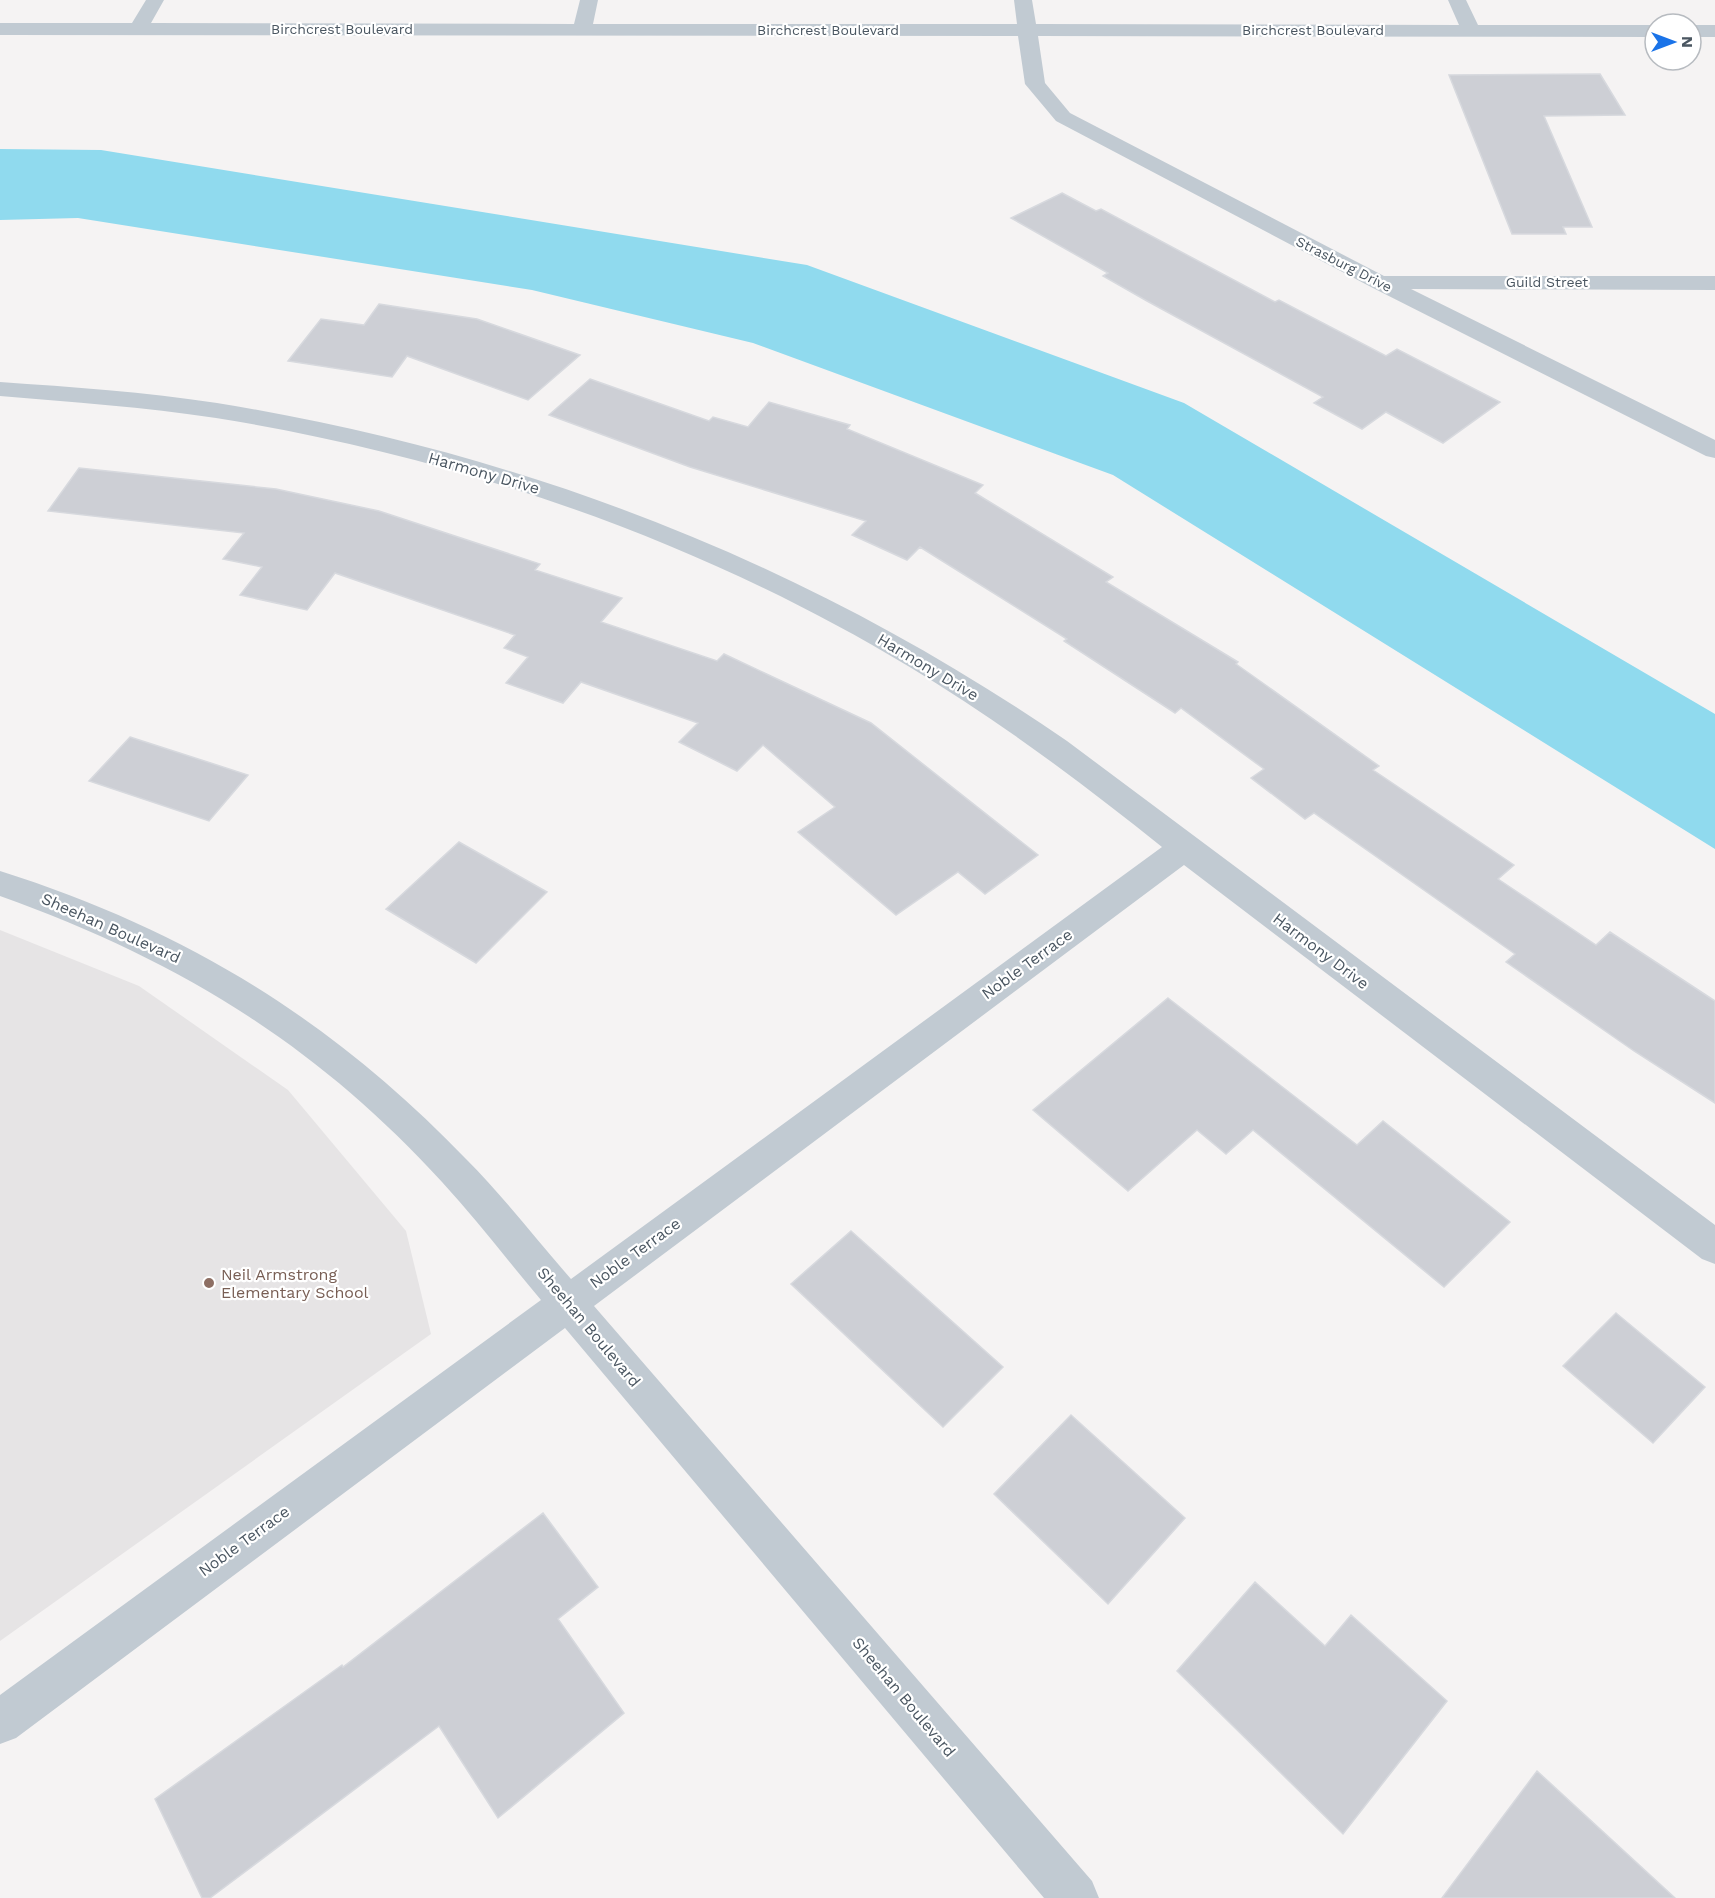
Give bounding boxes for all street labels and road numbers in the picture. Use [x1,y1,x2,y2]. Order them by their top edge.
street label: Birchcrest Boulevard [271,21,413,37]
street label: Birchcrest Boulevard [757,22,899,38]
street label: Birchcrest Boulevard [1242,22,1384,38]
street label: Strasburg Drive [1293,233,1395,295]
street label: Guild Street [1506,274,1588,290]
street label: Harmony Drive [426,448,542,498]
street label: Harmony Drive [874,629,982,705]
street label: Sheehan Boulevard [39,889,183,967]
street label: Harmony Drive [1269,909,1373,993]
street label: Noble Terrace [978,925,1076,1003]
street label: Noble Terrace [586,1214,684,1292]
street label: Sheehan Boulevard [533,1263,645,1391]
street label: Noble Terrace [195,1502,293,1580]
street label: Sheehan Boulevard [848,1633,960,1761]

